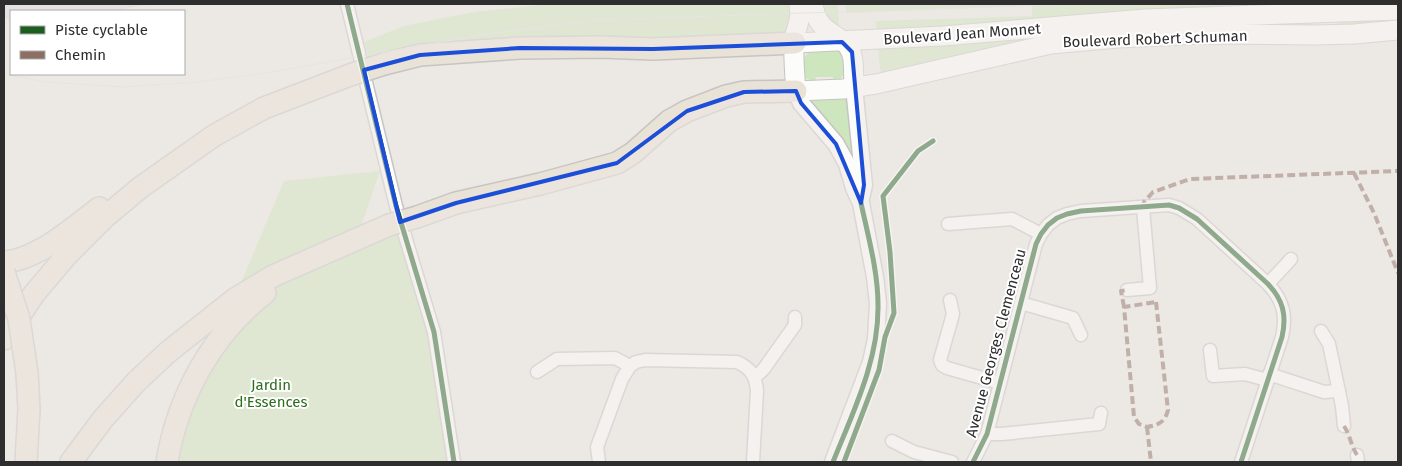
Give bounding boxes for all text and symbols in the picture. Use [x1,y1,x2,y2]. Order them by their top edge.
legend [10,10,185,75]
street label: Boulevard Jean Monnet [883,19,1042,48]
text: Piste cyclable [55,21,148,39]
street label: Boulevard Robert Schuman [1062,27,1248,51]
text: Chemin [55,46,106,64]
street label: Avenue Georges Clemenceau [962,247,1030,439]
park label: Jardin d'Essences [234,376,308,411]

